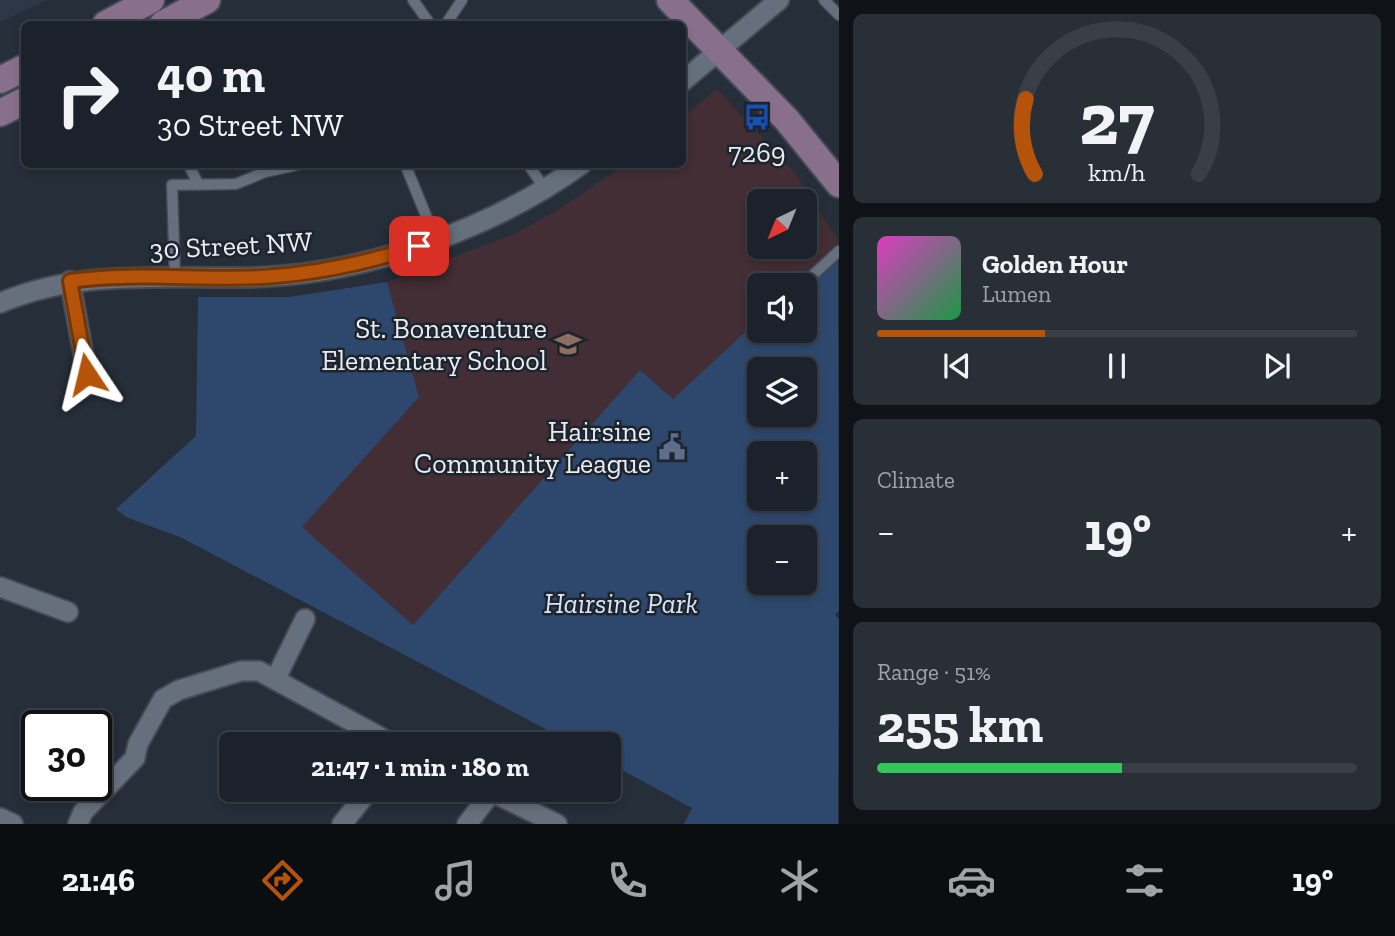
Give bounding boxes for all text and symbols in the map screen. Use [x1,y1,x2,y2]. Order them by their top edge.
text: 40 m [157,46,265,105]
icon: right [42,49,133,140]
text: 27 [1079,76,1155,164]
bus stop icon: 7269 [742,102,772,132]
text: 30 Street NW [157,106,343,144]
place label: 7269 [728,136,786,169]
text: km/h [1088,157,1146,187]
north arrow [747,189,817,259]
map controls [747,189,817,595]
pin [389,216,449,276]
street label: 30 Street NW [149,225,314,266]
icon: arrive [400,227,438,265]
text: Golden Hour [982,248,1128,280]
button: sound [747,273,817,343]
text: Lumen [982,280,1051,308]
place label: St. Bonaventure Elementary School [321,312,547,377]
school or university icon: St. Bonaventure Elementary School [553,329,583,359]
position arrow [50,337,124,411]
icon: previous [938,347,976,385]
icon: pause [1098,347,1136,385]
icon: next [1258,347,1296,385]
button: layers [747,357,817,427]
place label: Hairsine Community League [414,415,651,480]
public building icon: Hairsine Community League [657,432,687,462]
button: + [747,441,817,511]
text: Climate [877,466,955,494]
text: 19° [1084,501,1151,563]
text: − [877,509,895,555]
text: + [1341,509,1357,555]
button: − [747,525,817,595]
park label: Hairsine Park [544,587,698,620]
text: Range · 51% [877,658,991,686]
text: 255 km [877,693,1043,755]
speed limit sign: 30 [21,710,112,801]
text: 21:47 · 1 min · 180 m [311,751,529,783]
icon: directions [258,856,307,905]
icon: music [431,856,480,905]
icon: phone [603,856,652,905]
icon: climate [775,856,824,905]
icon: car [947,856,996,905]
icon: filters [1120,856,1169,905]
text: 21:46 [62,861,135,899]
text: 19° [1292,861,1333,899]

